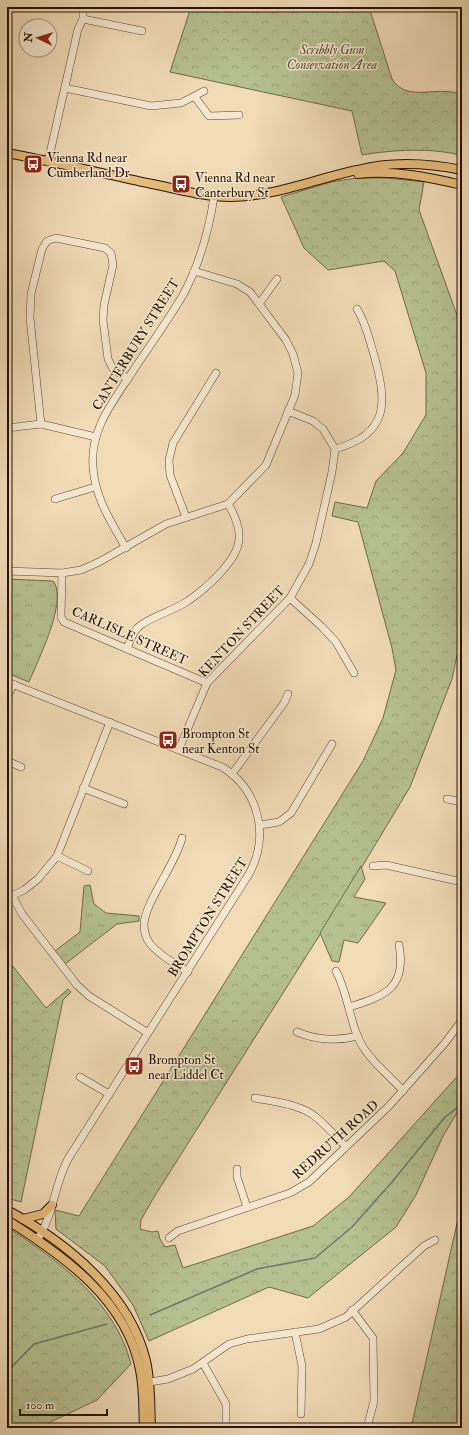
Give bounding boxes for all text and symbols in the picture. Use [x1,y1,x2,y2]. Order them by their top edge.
north arrow [18,18,58,58]
text: N [22,31,35,44]
park label: Scribbly Gum Conservation Area [287,42,377,73]
place label: Vienna Rd near Cumberland Dr [47,150,130,181]
bus stop icon: Vienna Rd near Cumberland Dr [22,153,44,175]
place label: Vienna Rd near Canterbury St [195,170,275,202]
bus stop icon: Vienna Rd near Canterbury St [170,173,192,195]
street label: CANTERBURY STREET [89,275,183,413]
street label: KENTON STREET [195,582,288,681]
street label: CARLISLE STREET [69,603,190,669]
place label: Brompton St near Kenton St [182,726,259,757]
bus stop icon: Brompton St near Kenton St [157,729,179,751]
street label: BROMPTON STREET [165,855,251,980]
place label: Brompton St near Liddel Ct [148,1052,224,1083]
bus stop icon: Brompton St near Liddel Ct [123,1055,145,1077]
street label: REDRUTH ROAD [289,1097,382,1183]
scale bar [20,1391,107,1417]
text: 100 m [26,1398,55,1413]

